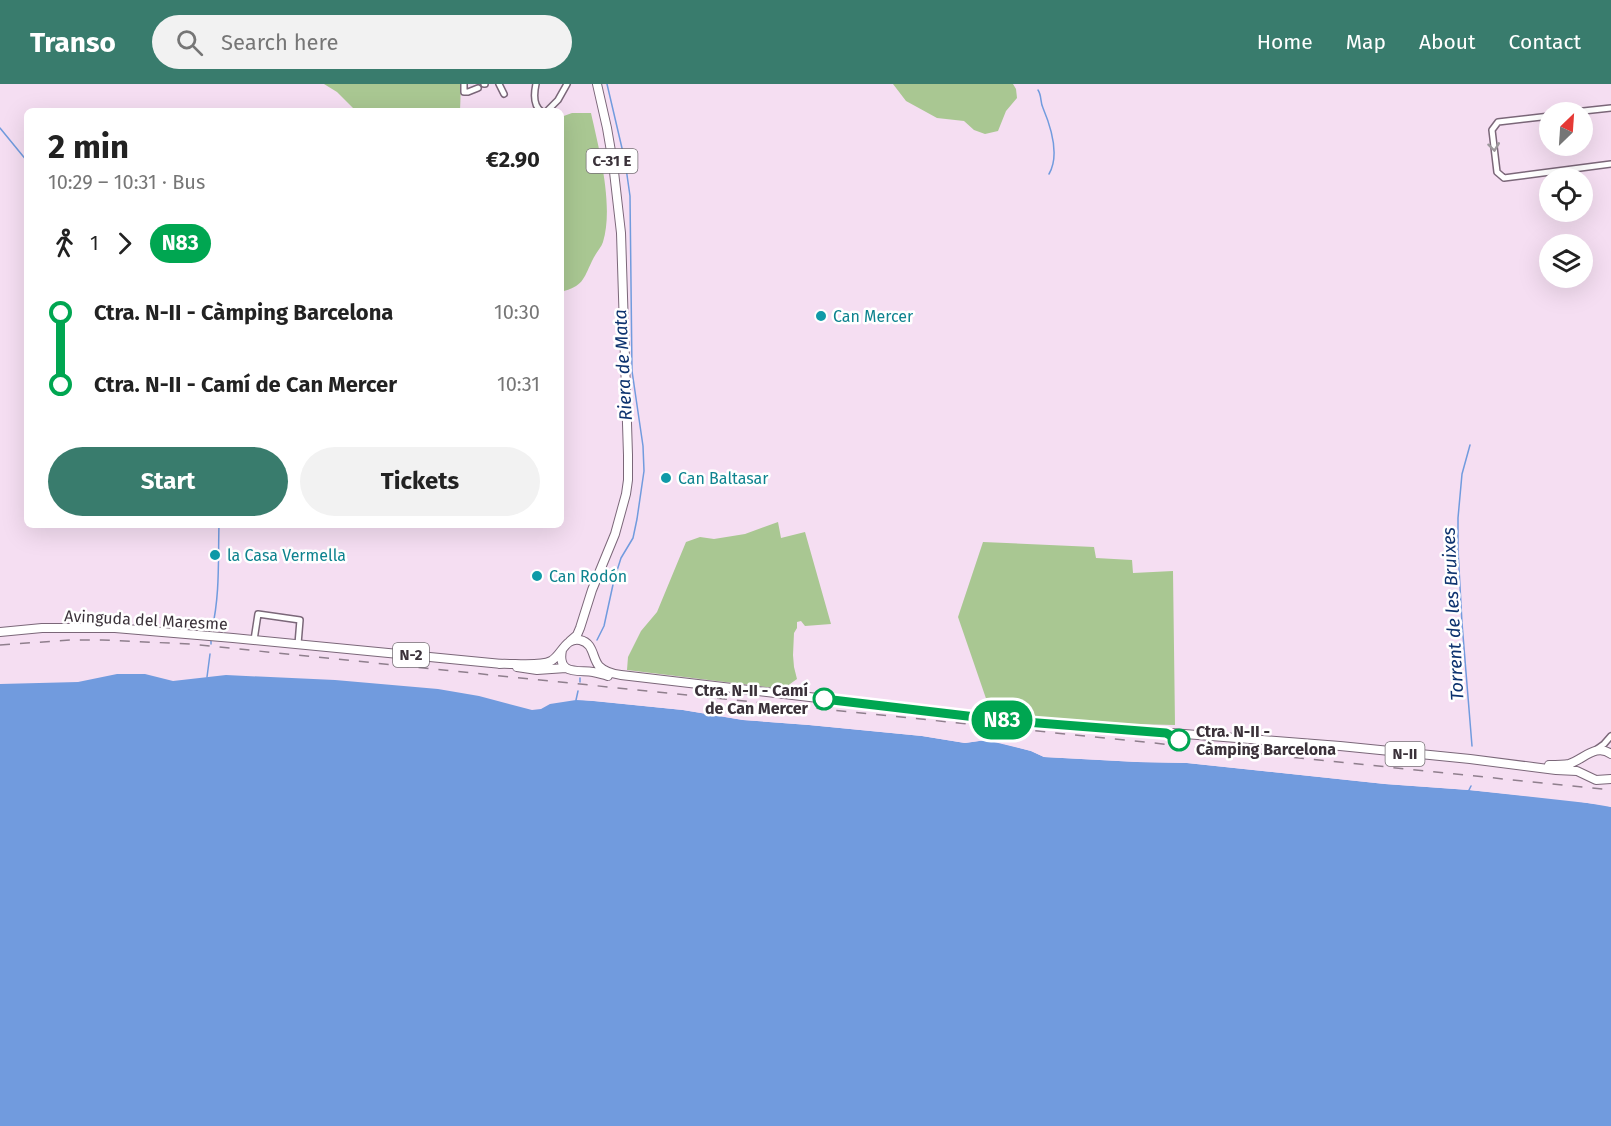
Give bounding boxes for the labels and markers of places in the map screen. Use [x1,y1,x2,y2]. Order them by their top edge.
place label: Can Mercer [833,307,914,326]
marker: Can Mercer [814,309,828,323]
place label: Can Baltasar [678,469,769,488]
marker: Can Baltasar [659,471,673,485]
place label: la Casa Vermella [227,546,346,565]
marker: la Casa Vermella [208,548,222,562]
place label: Can Rodón [549,567,627,586]
marker: Can Rodón [530,569,544,583]
place label: Ctra. N-II - Camí de Can Mercer [694,681,809,718]
marker: Ctra. N-II - Camí de Can Mercer [813,688,835,710]
place label: Ctra. N-II - Càmping Barcelona [1196,722,1336,759]
marker: Ctra. N-II - Càmping Barcelona [1168,729,1190,751]

